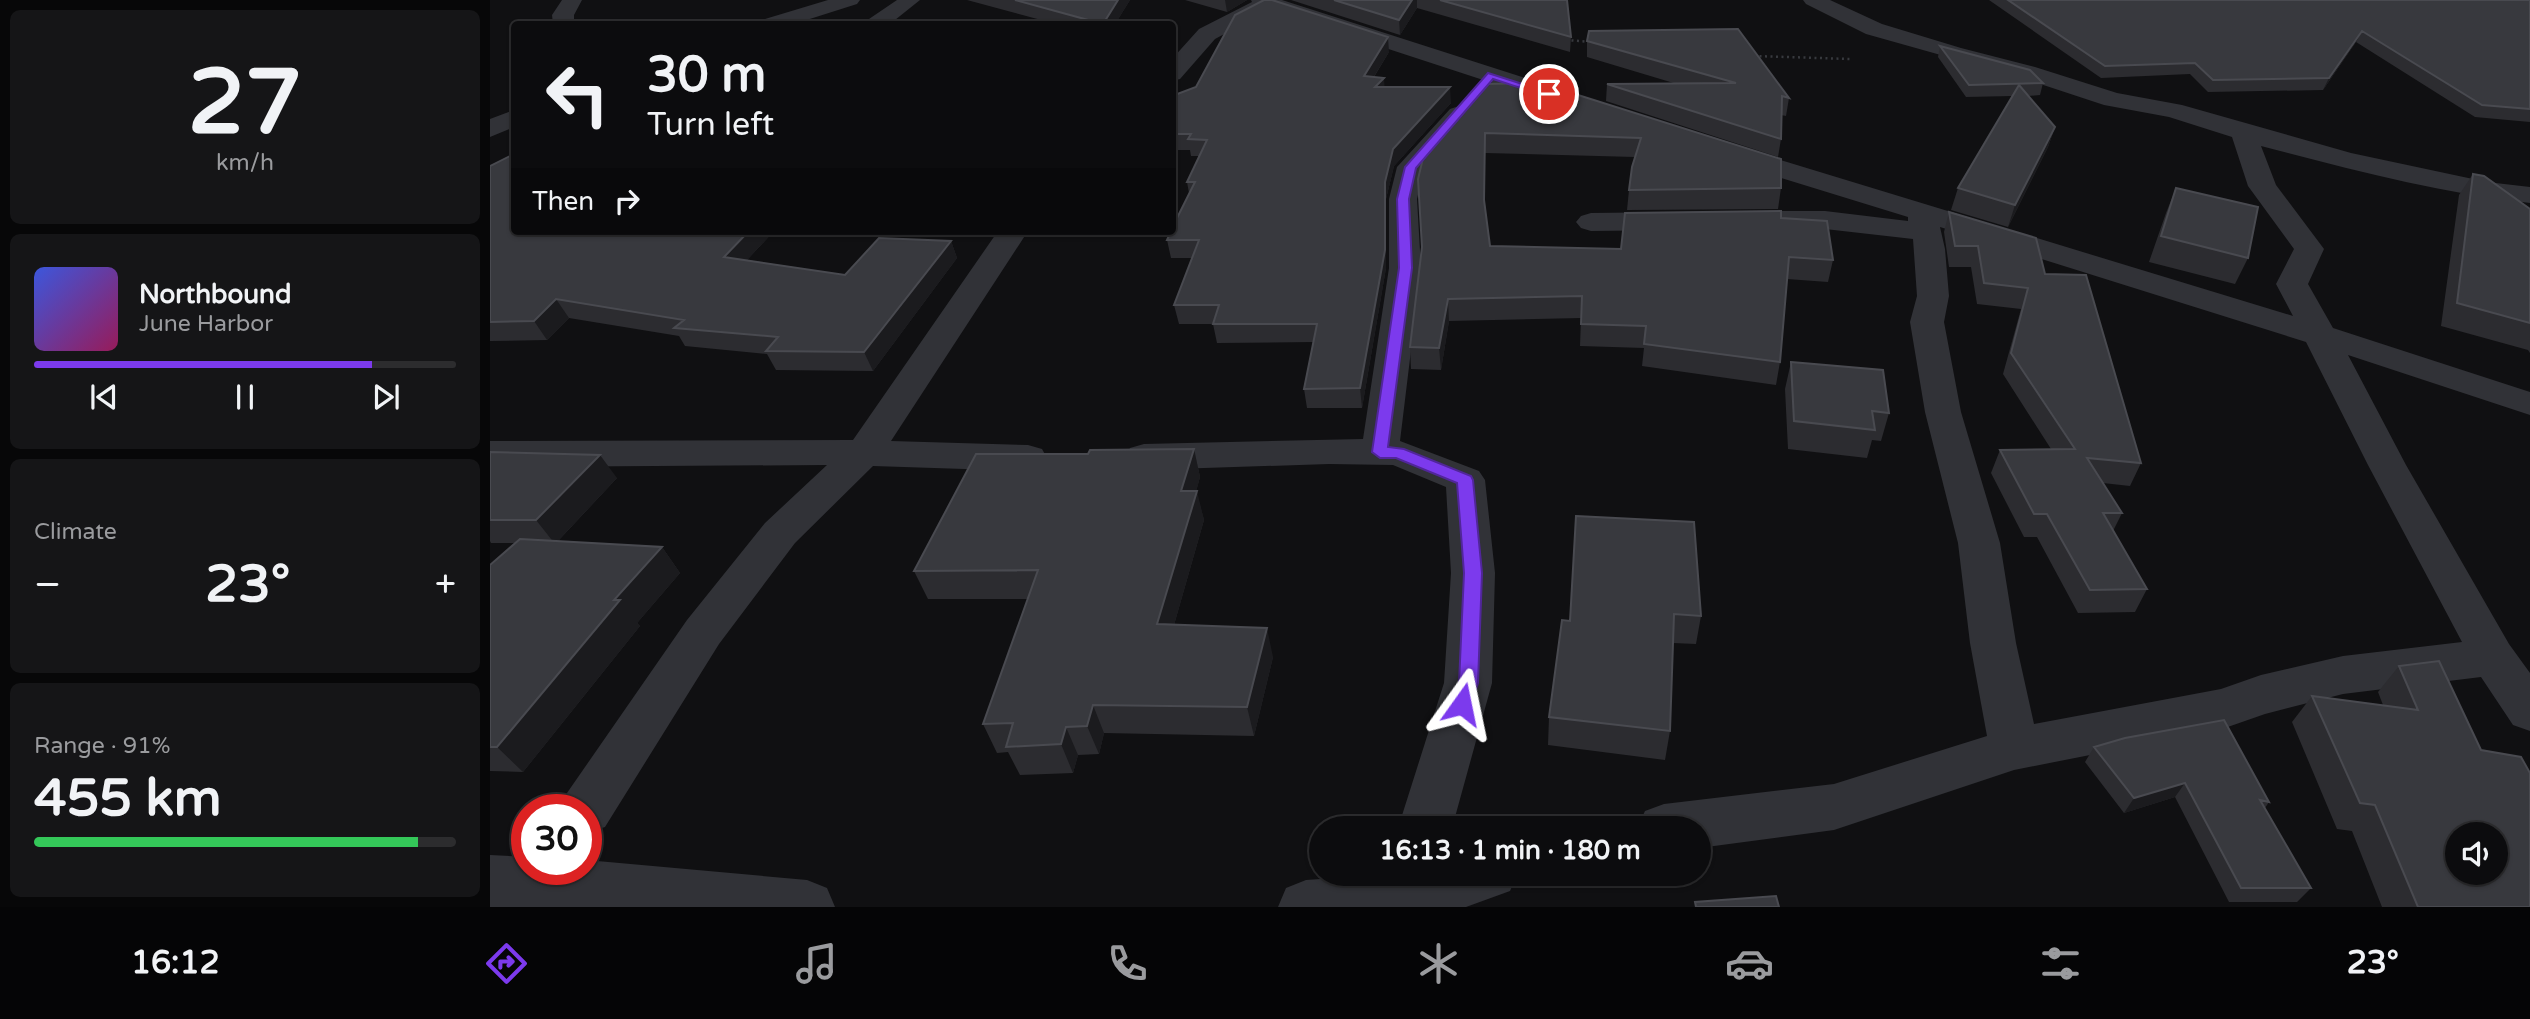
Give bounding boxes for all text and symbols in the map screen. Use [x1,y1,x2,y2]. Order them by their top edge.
text: 30 m [647,46,766,105]
text: 27 [188,48,302,158]
icon: left [532,49,623,140]
pin [1519,64,1579,124]
icon: arrive [1530,75,1568,113]
text: Turn left [647,106,774,144]
text: km/h [216,149,274,177]
icon: right [608,182,646,220]
text: Then [532,186,594,217]
text: Northbound [139,279,291,310]
text: June Harbor [139,310,273,338]
icon: previous [85,378,123,416]
icon: pause [226,378,264,416]
icon: next [367,378,405,416]
text: Climate [34,518,117,546]
text: 23° [205,553,290,616]
text: − [34,562,61,608]
text: + [435,562,456,608]
position arrow [1425,667,1499,741]
text: Range · 91% [34,732,170,760]
text: 455 km [34,767,222,830]
speed limit sign: 30 [511,794,602,885]
map controls [2445,822,2508,885]
button: sound [2445,822,2508,885]
text: 16:13 · 1 min · 180 m [1379,835,1641,866]
icon: directions [482,939,531,988]
icon: music [792,939,841,988]
icon: phone [1103,939,1152,988]
icon: climate [1414,939,1463,988]
icon: car [1725,939,1774,988]
icon: filters [2036,939,2085,988]
text: 16:12 [131,944,220,982]
text: 23° [2347,944,2399,982]

